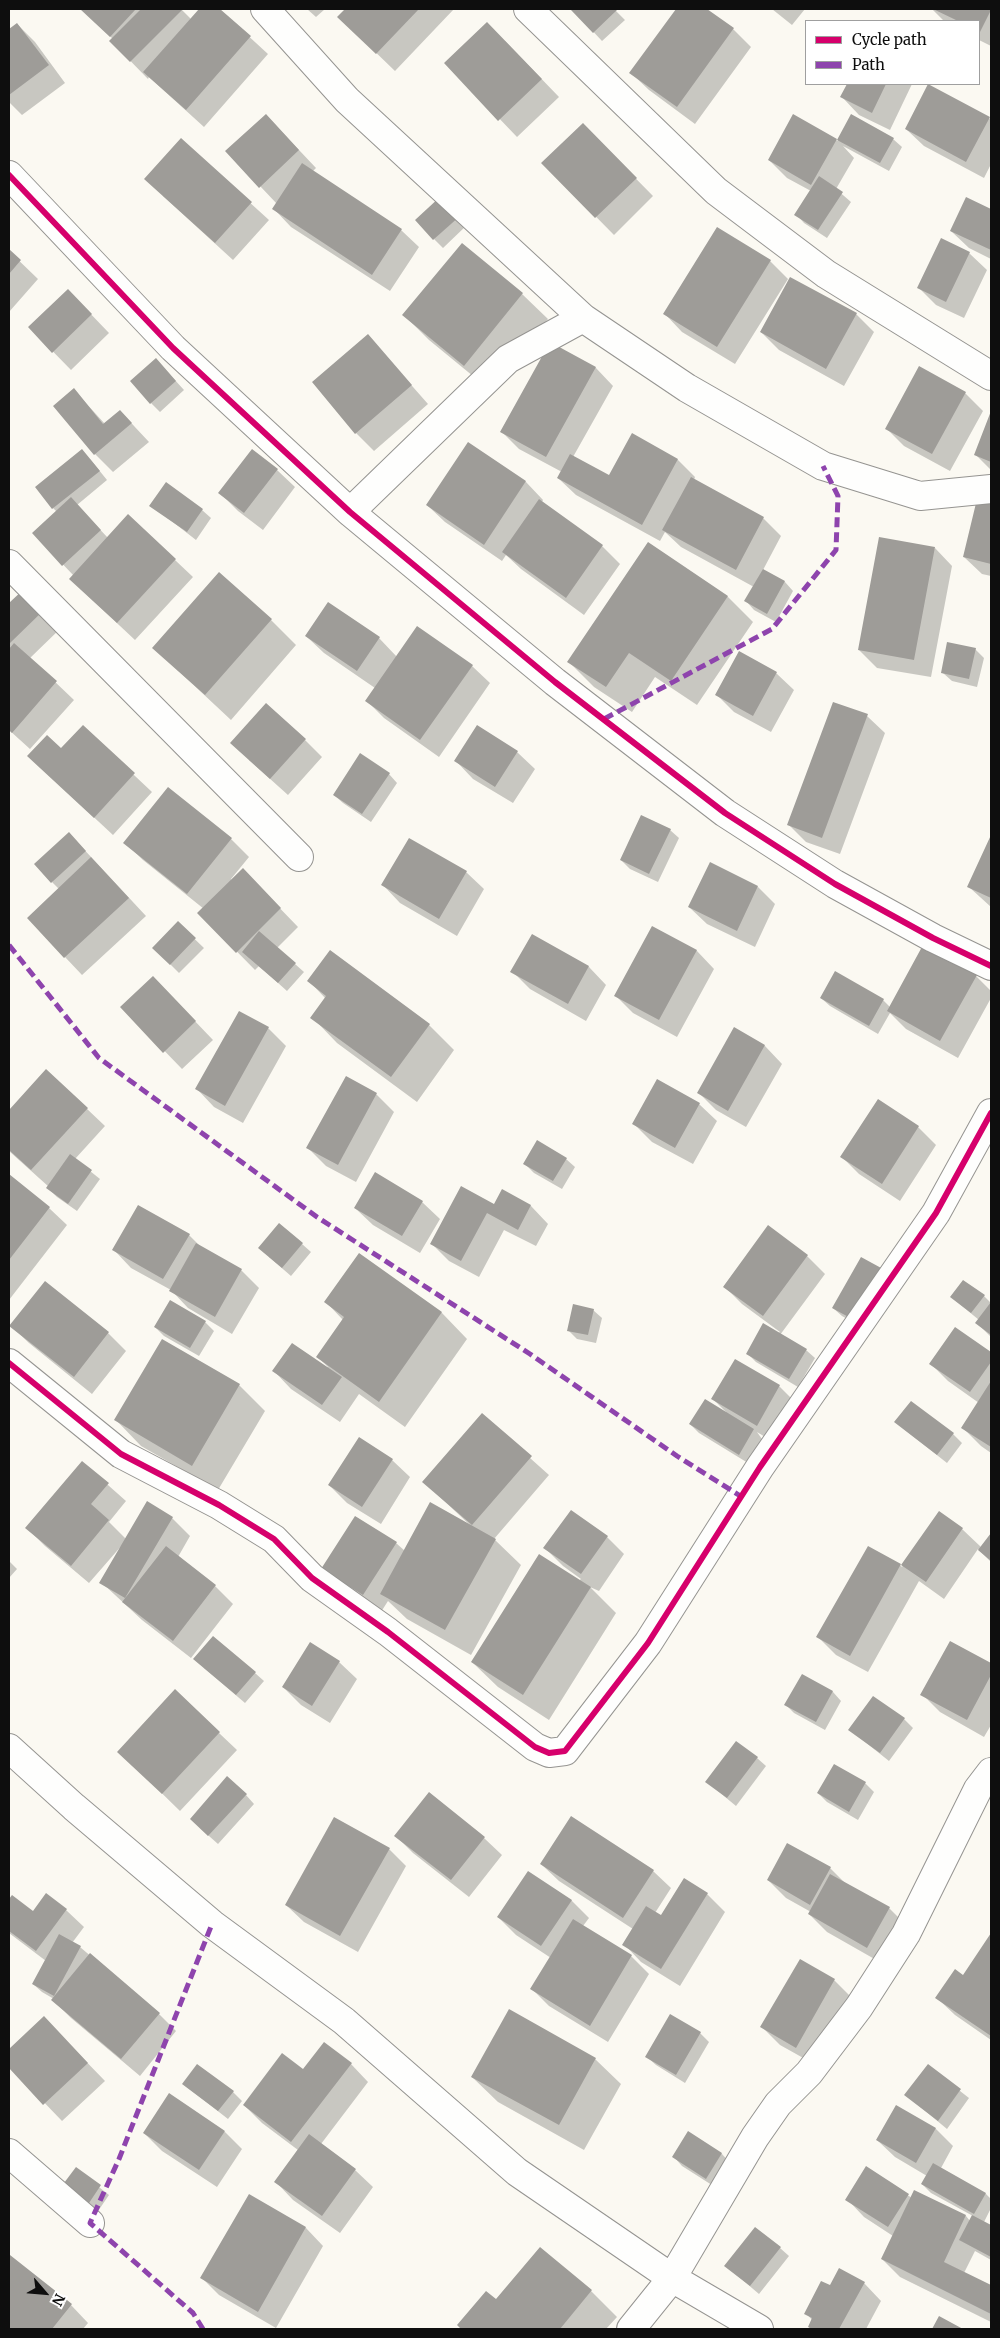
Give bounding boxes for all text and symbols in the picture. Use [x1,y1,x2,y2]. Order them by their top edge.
legend [805,20,980,85]
text: Cycle path [852,30,927,49]
text: Path [852,55,885,74]
north arrow [20,2268,70,2318]
text: N [48,2291,69,2309]

